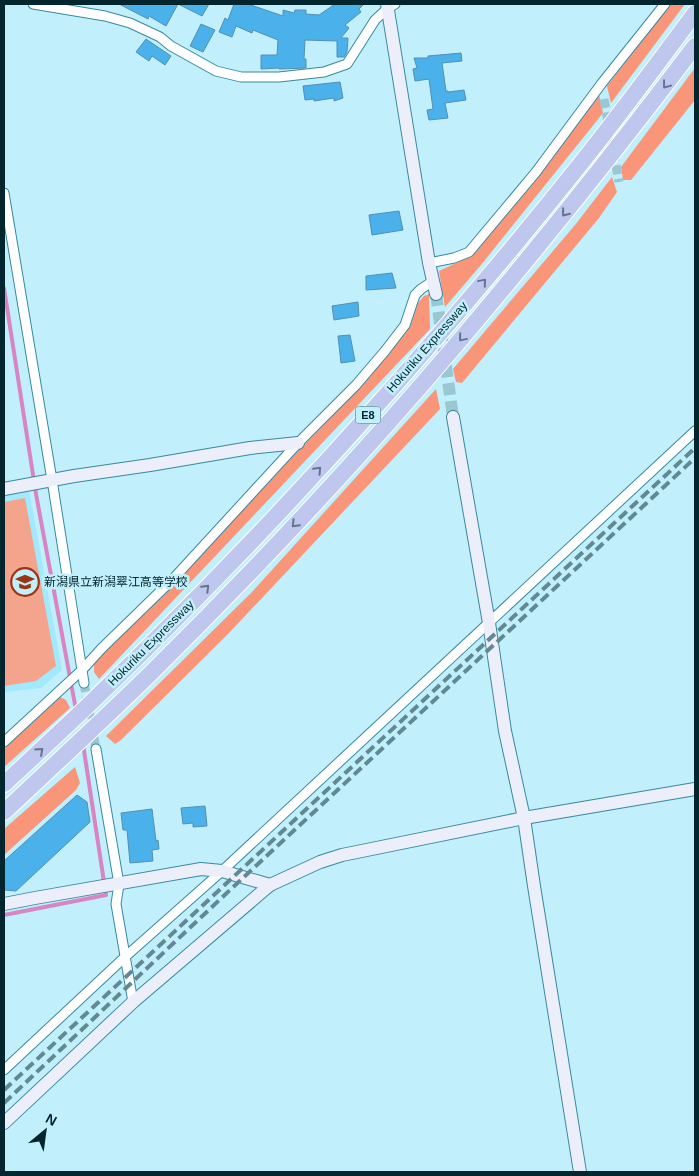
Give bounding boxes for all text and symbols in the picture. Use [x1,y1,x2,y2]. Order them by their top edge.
one-way arrow [663,79,671,88]
one-way arrow [562,207,571,216]
one-way arrow [477,279,486,288]
street label: Hokuriku Expressway [384,299,470,395]
one-way arrow [460,332,468,341]
road number: E8 [356,406,380,424]
one-way arrow [312,467,321,476]
one-way arrow [292,519,301,528]
school or university icon: 新潟県立新潟翠江高等学校 [10,567,40,597]
place label: 新潟県立新潟翠江高等学校 [44,575,188,589]
one-way arrow [200,585,209,594]
street label: Hokuriku Expressway [105,597,197,689]
one-way arrow [34,748,43,757]
north arrow [20,1106,70,1156]
text: N [43,1110,60,1129]

